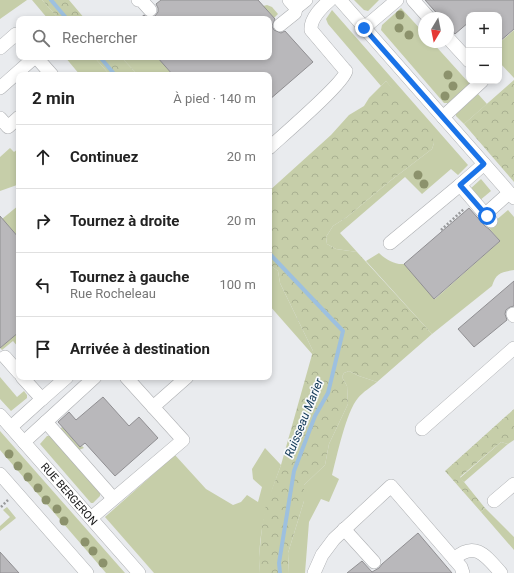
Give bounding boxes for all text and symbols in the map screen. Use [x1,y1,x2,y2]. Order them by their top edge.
north arrow [418,12,454,48]
map controls [466,12,502,84]
button: + [466,12,502,48]
search box [16,16,272,60]
route end [355,19,373,37]
icon: search [30,27,52,49]
text: Rechercher [62,29,137,47]
button: − [466,48,502,84]
text: 2 min [32,88,75,108]
text: À pied · 140 m [173,91,256,106]
icon: ahead [32,146,54,168]
text: Continuez [70,148,138,166]
text: 20 m [227,149,256,164]
route start [478,207,496,225]
icon: right [32,210,54,232]
text: Tournez à droite [70,212,179,230]
text: 20 m [227,213,256,228]
text: Tournez à gauche [70,268,189,286]
icon: left [32,274,54,296]
text: 100 m [219,277,256,292]
text: Rue Rocheleau [70,286,156,301]
icon: arrive [32,338,54,360]
text: Arrivée à destination [70,340,210,358]
water label: Ruisseau Marier [282,376,327,459]
street label: RUE BERGERON [38,460,100,528]

